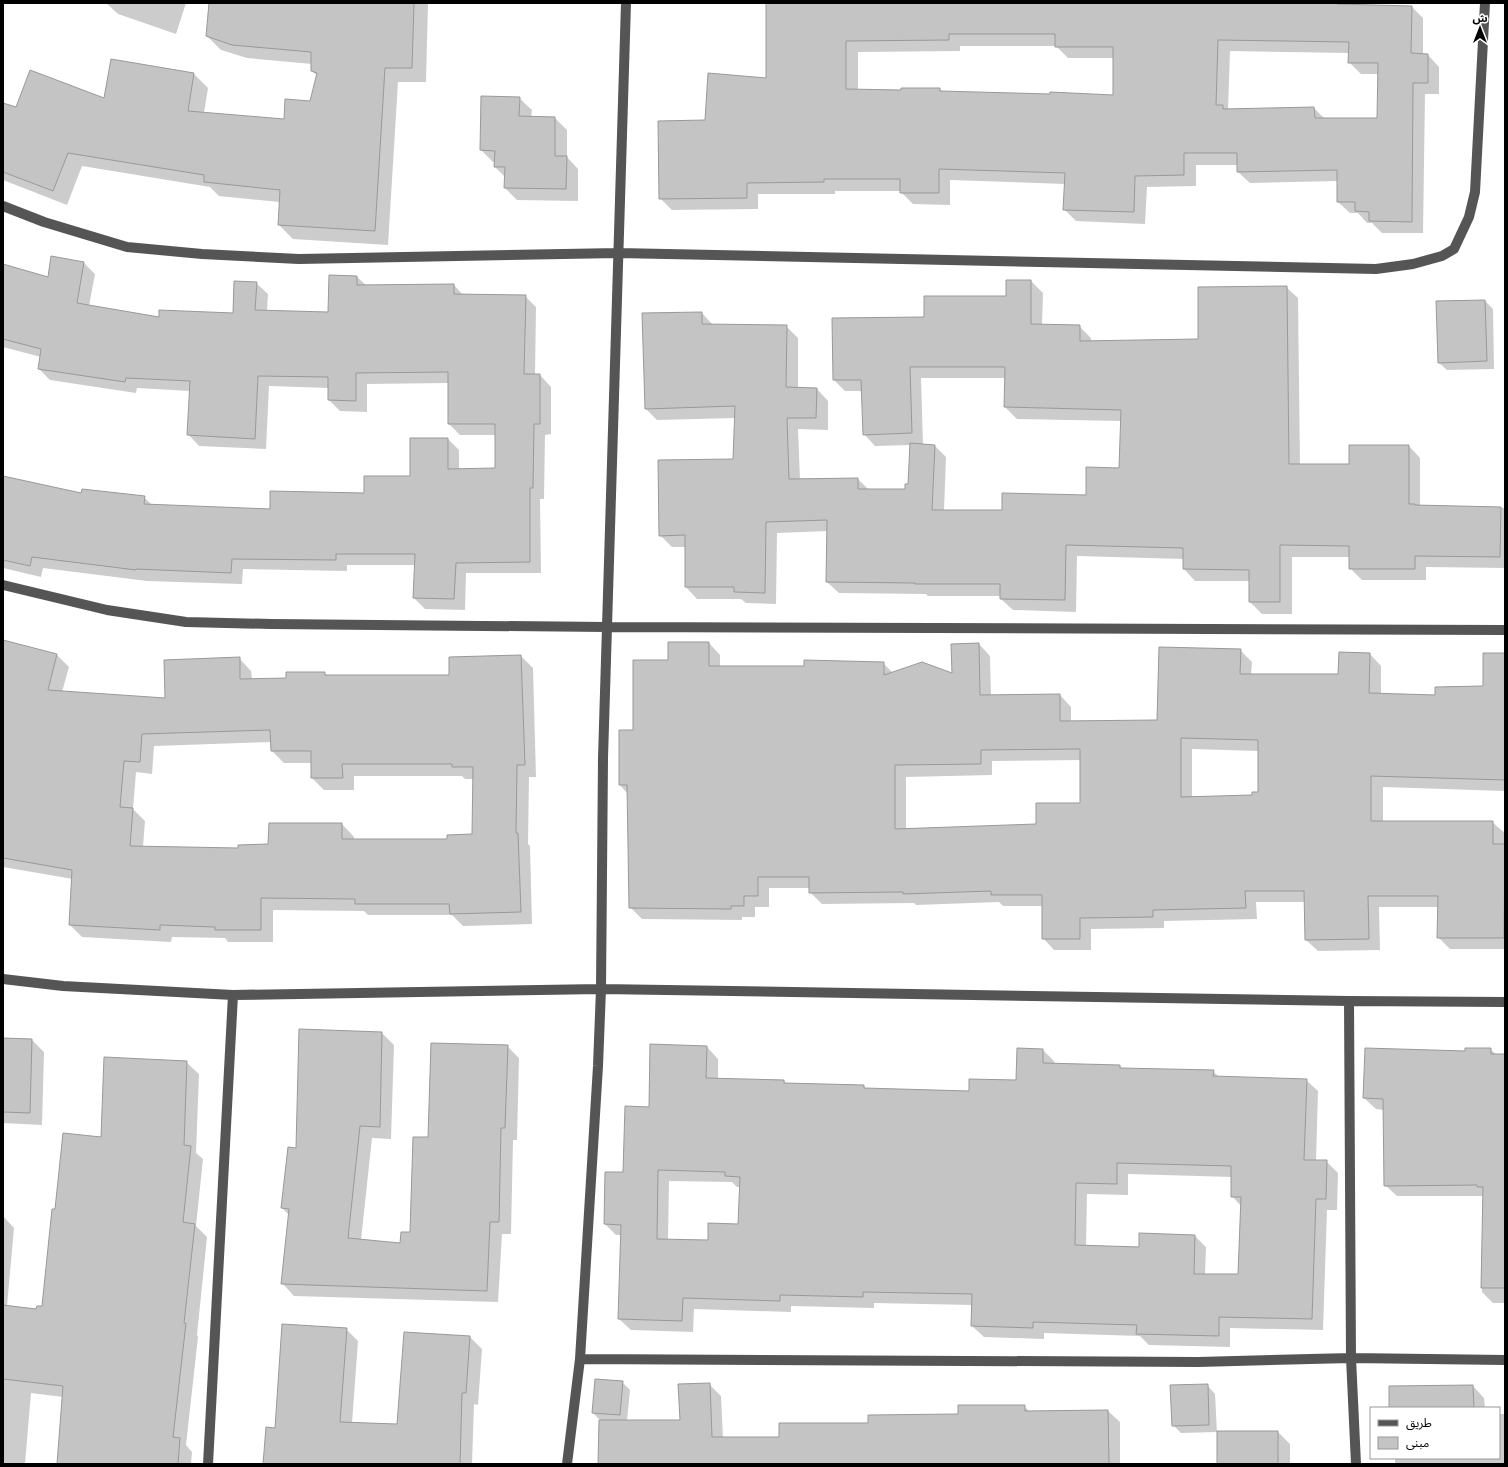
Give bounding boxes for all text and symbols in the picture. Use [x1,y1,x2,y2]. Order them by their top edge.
north arrow [1460,8,1500,48]
text: ش [1472,11,1488,25]
legend [1370,1407,1500,1459]
text: طريق [1406,1415,1432,1431]
text: مبنى [1406,1435,1429,1450]

